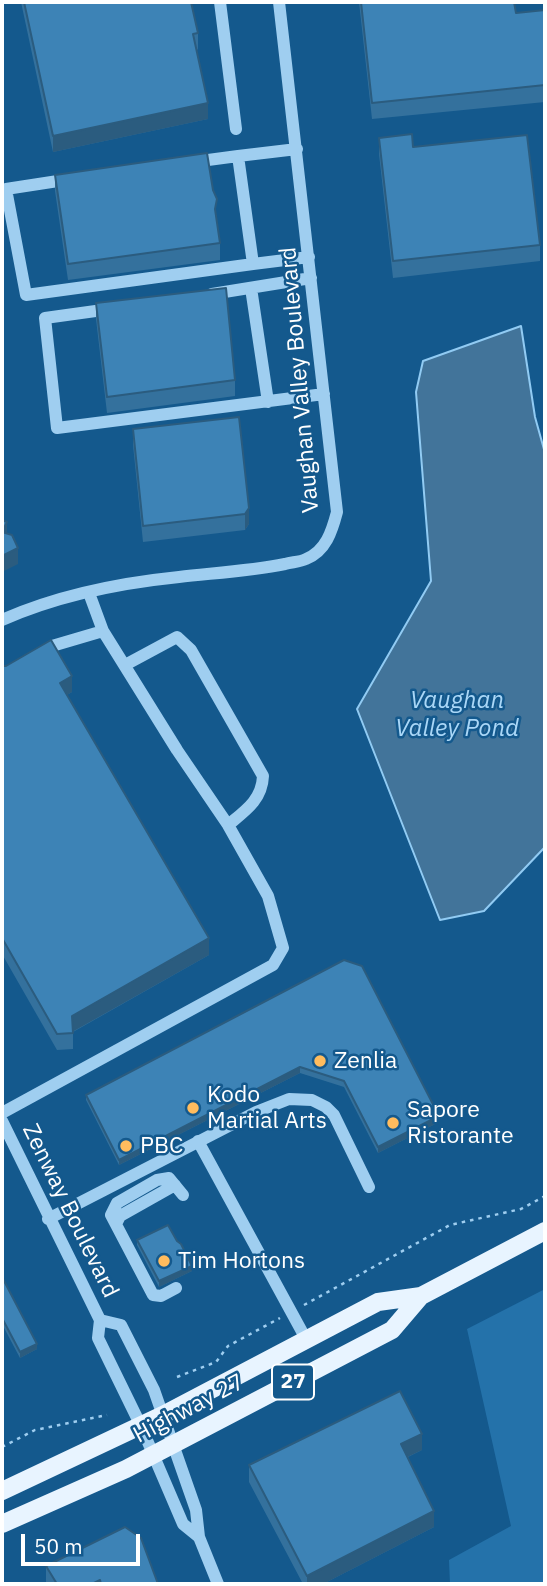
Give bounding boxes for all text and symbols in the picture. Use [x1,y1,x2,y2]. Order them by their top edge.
street label: Vaughan Valley Boulevard [275,246,325,514]
water label: Vaughan Valley Pond [395,687,519,743]
place label: Zenlia [334,1047,397,1075]
marker: Zenlia [312,1053,328,1069]
place label: Kodo Martial Arts [207,1081,327,1135]
place label: Sapore Ristorante [407,1096,514,1150]
marker: Kodo Martial Arts [185,1100,201,1116]
marker: Sapore Ristorante [385,1115,401,1131]
street label: Zenway Boulevard [16,1120,124,1302]
place label: PBC [140,1132,183,1160]
marker: PBC [118,1138,134,1154]
place label: Tim Hortons [178,1247,305,1275]
marker: Tim Hortons [156,1253,172,1269]
road number: 27 [272,1364,314,1400]
street label: Highway 27 [129,1368,249,1450]
scale bar [24,1520,144,1564]
text: 50 m [34,1532,83,1560]

